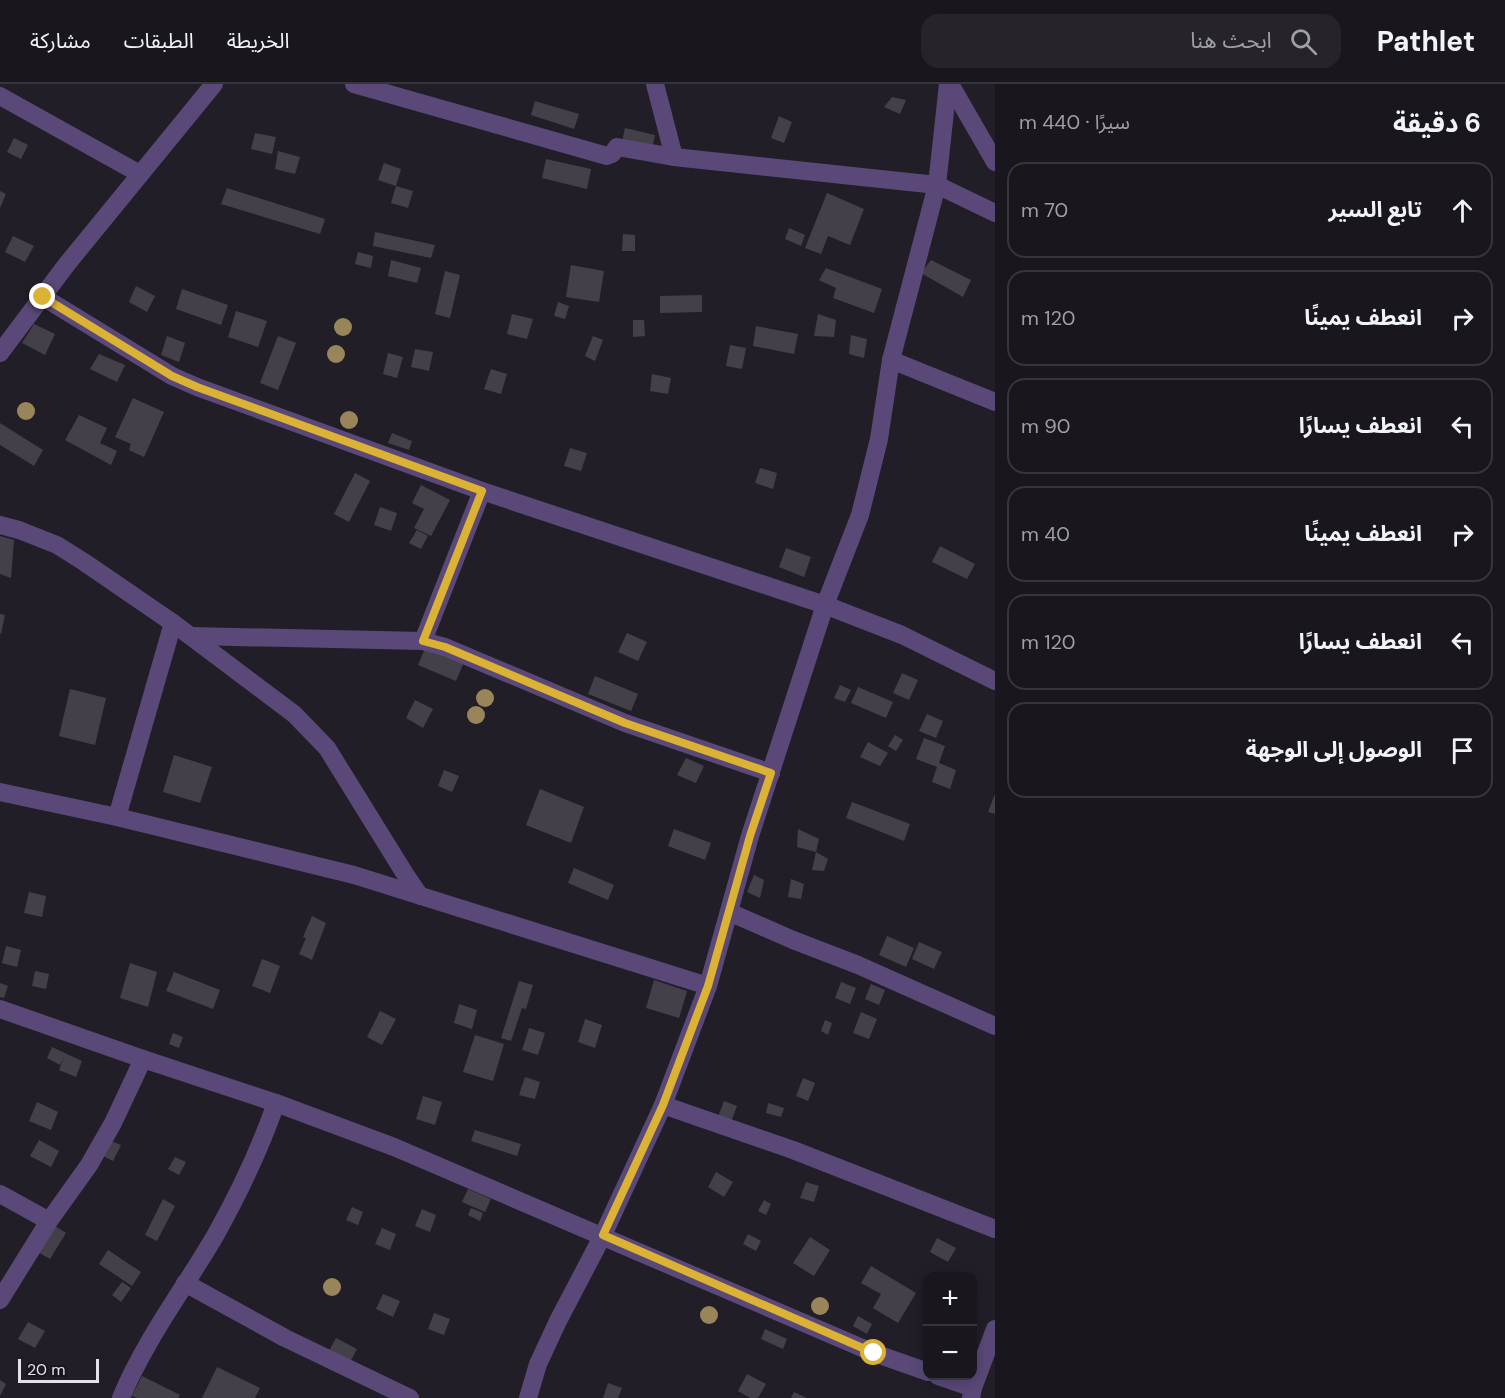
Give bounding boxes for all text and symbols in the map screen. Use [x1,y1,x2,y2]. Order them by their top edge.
search box [921,14,1341,68]
text: Pathlet [1377,23,1475,60]
icon: search [1287,25,1320,58]
text: ابحث هنا [1190,26,1272,55]
text: مشاركة [30,27,91,55]
text: الطبقات [124,27,194,55]
text: الخريطة [227,27,290,55]
text: 6 دقيقة [1393,106,1481,140]
text: سيرًا · 440 m [1019,109,1130,135]
icon: ahead [1446,194,1479,227]
text: تابع السير [1329,195,1422,224]
text: 70 m [1021,197,1068,223]
route end [29,283,55,309]
icon: right [1446,302,1479,335]
text: انعطف يمينًا [1304,303,1422,332]
text: 120 m [1021,305,1075,331]
icon: left [1446,410,1479,443]
text: انعطف يسارًا [1299,411,1422,440]
text: 90 m [1021,413,1070,439]
icon: right [1446,518,1479,551]
text: انعطف يمينًا [1304,519,1422,548]
text: 40 m [1021,521,1070,547]
icon: left [1446,626,1479,659]
text: انعطف يسارًا [1299,627,1422,656]
text: 120 m [1021,629,1075,655]
icon: arrive [1446,734,1479,767]
text: الوصول إلى الوجهة [1246,735,1422,764]
map controls [923,1272,977,1380]
button: + [923,1272,977,1326]
button: − [923,1326,977,1380]
route start [860,1339,886,1365]
scale bar [18,1356,99,1384]
text: 20 m [27,1359,66,1380]

